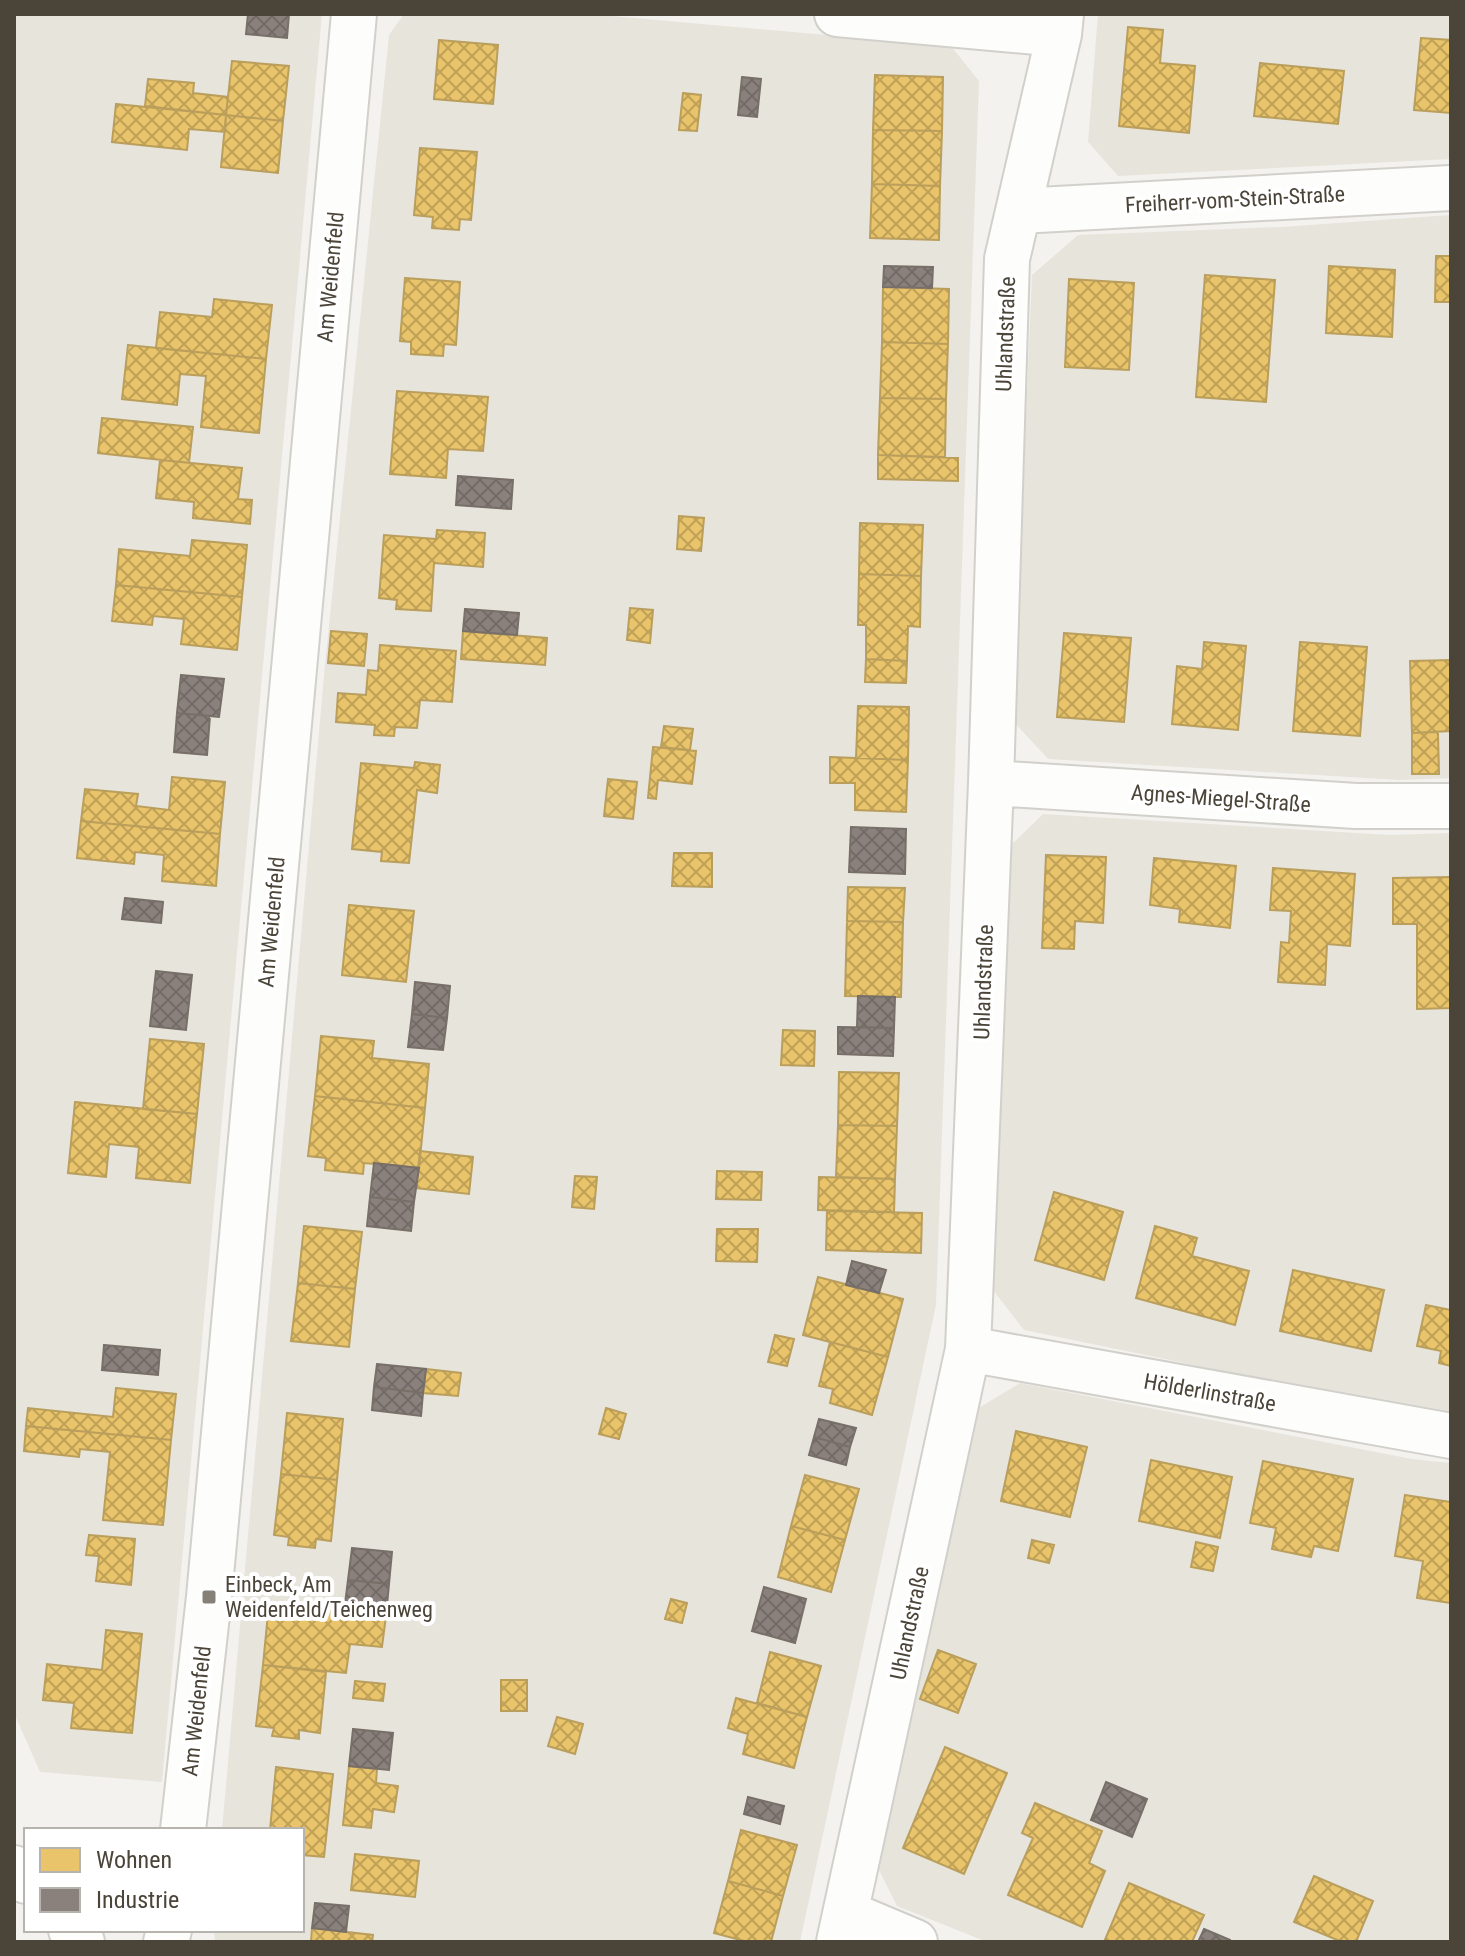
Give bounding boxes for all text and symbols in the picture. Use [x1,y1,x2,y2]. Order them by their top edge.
street label: Freiherr-vom-Stein-Straße [1124,181,1346,218]
street label: Am Weidenfeld [312,211,349,343]
street label: Uhlandstraße [991,276,1020,392]
street label: Agnes-Miegel-Straße [1130,780,1312,817]
street label: Am Weidenfeld [253,856,290,988]
street label: Uhlandstraße [969,924,998,1040]
street label: Hölderlinstraße [1142,1369,1278,1416]
street label: Uhlandstraße [885,1564,934,1682]
place label: Einbeck, Am Weidenfeld/Teichenweg [225,1572,433,1622]
marker: Einbeck, Am Weidenfeld/Teichenweg [200,1588,218,1606]
street label: Am Weidenfeld [177,1645,216,1777]
legend [24,1828,304,1932]
text: Wohnen [96,1846,172,1874]
text: Industrie [96,1886,179,1914]

